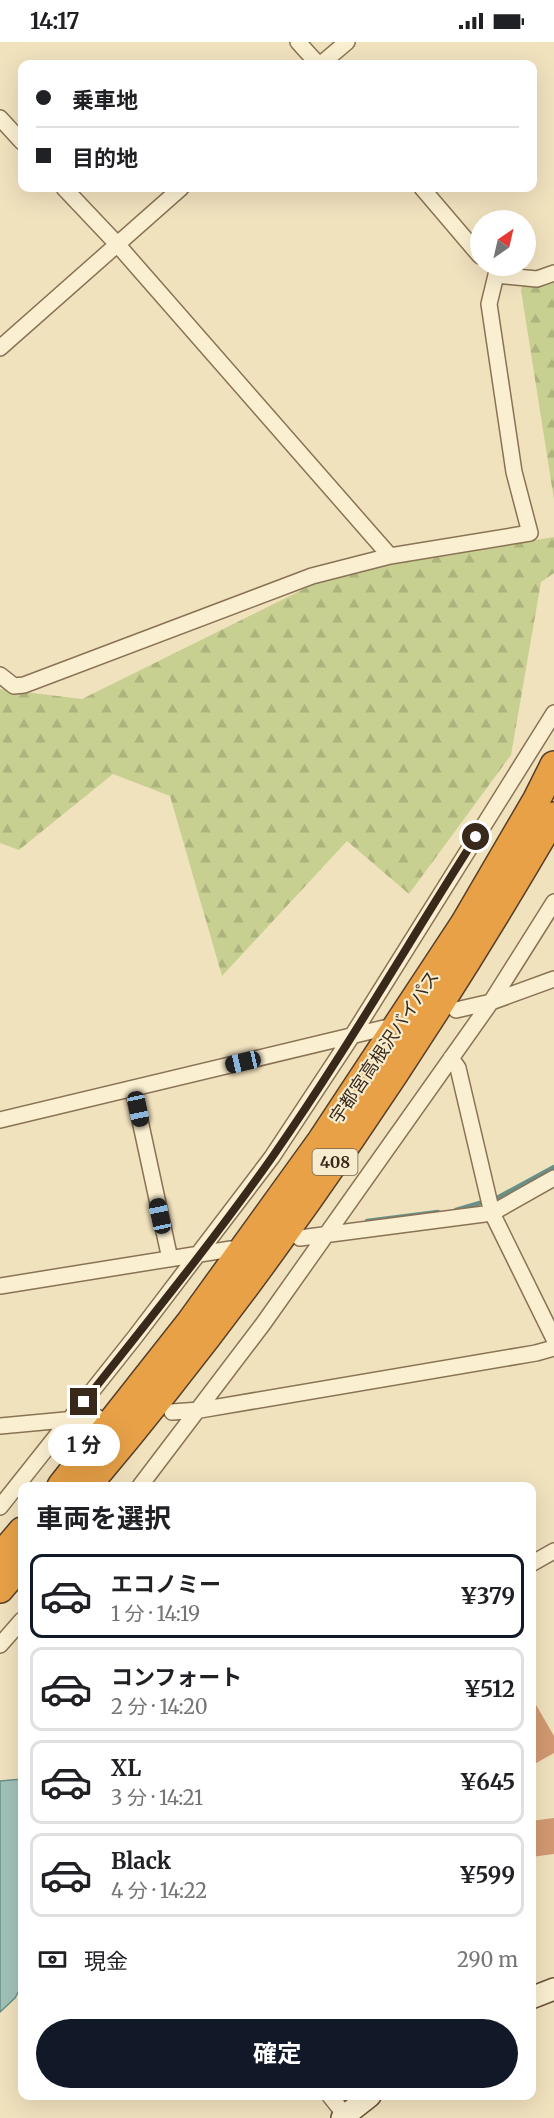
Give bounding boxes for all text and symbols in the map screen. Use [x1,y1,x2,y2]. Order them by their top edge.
text: 14:17 [30,7,79,35]
text: 乗車地 [72,86,138,114]
text: 目的地 [72,144,138,172]
north arrow [470,210,536,276]
map controls [470,210,536,276]
route start [462,823,489,850]
street label: 宇都宮高根沢バイパス [324,966,444,1128]
car [223,1049,263,1075]
car [125,1090,151,1128]
road number: 408 [312,1149,358,1175]
car [147,1197,173,1235]
route end [70,1388,97,1415]
callout: 1 分 [48,1423,120,1465]
text: 1 分 [67,1432,101,1457]
text: 車両を選択 [36,1501,171,1535]
icon: car [39,1569,93,1623]
text: エコノミー [111,1570,221,1598]
text: ¥379 [460,1582,515,1610]
text: 1 分 · 14:19 [111,1601,200,1626]
icon: car [39,1662,93,1716]
text: コンフォート [111,1663,242,1691]
text: ¥512 [464,1675,515,1703]
text: 2 分 · 14:20 [111,1694,208,1719]
text: XL [111,1754,141,1782]
icon: car [39,1755,93,1809]
text: ¥645 [460,1768,515,1796]
text: 3 分 · 14:21 [111,1785,203,1810]
text: Black [111,1847,171,1875]
icon: car [39,1848,93,1902]
text: ¥599 [459,1861,515,1889]
text: 4 分 · 14:22 [111,1878,207,1903]
icon: cash [36,1943,69,1976]
text: 現金 [84,1947,128,1975]
text: 290 m [457,1947,518,1972]
button: 確定 [36,2019,518,2088]

